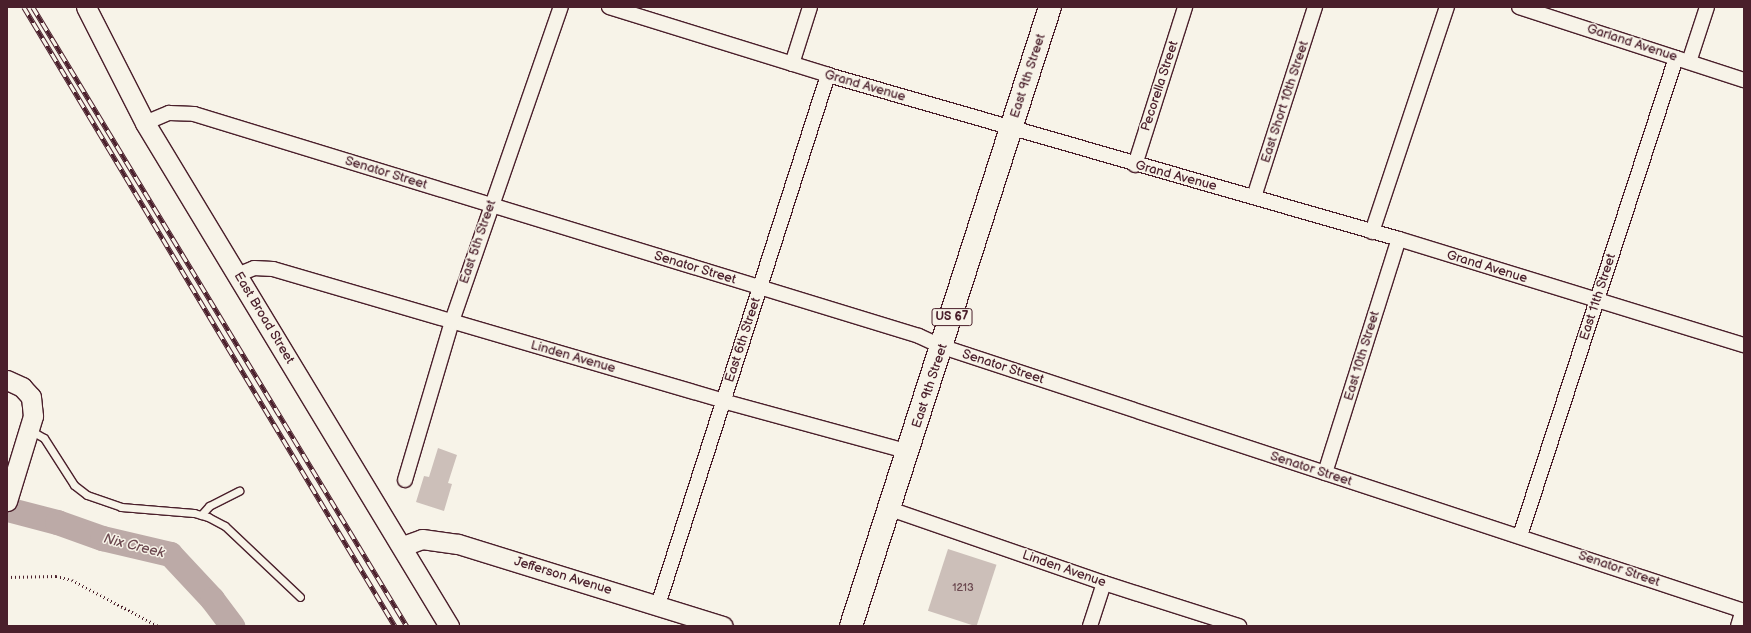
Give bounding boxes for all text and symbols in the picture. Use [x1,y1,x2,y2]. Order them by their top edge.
street label: Garland Avenue [1585,21,1679,65]
street label: East 9th Street [1007,32,1049,120]
street label: Pecorella Street [1138,39,1182,133]
street label: East Short 10th Street [1258,39,1312,165]
street label: Grand Avenue [823,67,907,105]
street label: Senator Street [343,153,429,193]
street label: Grand Avenue [1134,158,1218,194]
street label: East 5th Street [456,198,500,286]
street label: Grand Avenue [1445,247,1529,287]
street label: Senator Street [652,248,738,288]
street label: East 11th Street [1577,252,1619,342]
street label: East Broad Street [230,269,298,367]
street label: East 6th Street [722,296,764,384]
road number: US 67 [931,307,973,327]
street label: East 10th Street [1341,309,1383,403]
street label: Linden Avenue [529,337,617,377]
street label: East 9th Street [909,342,951,430]
street label: Senator Street [960,346,1046,388]
street label: Senator Street [1268,448,1354,490]
water label: Nix Creek [102,530,166,562]
street label: Linden Avenue [1020,547,1108,591]
street label: Senator Street [1576,548,1662,590]
street label: Jefferson Avenue [512,554,614,598]
house number: 1213 [952,581,974,595]

